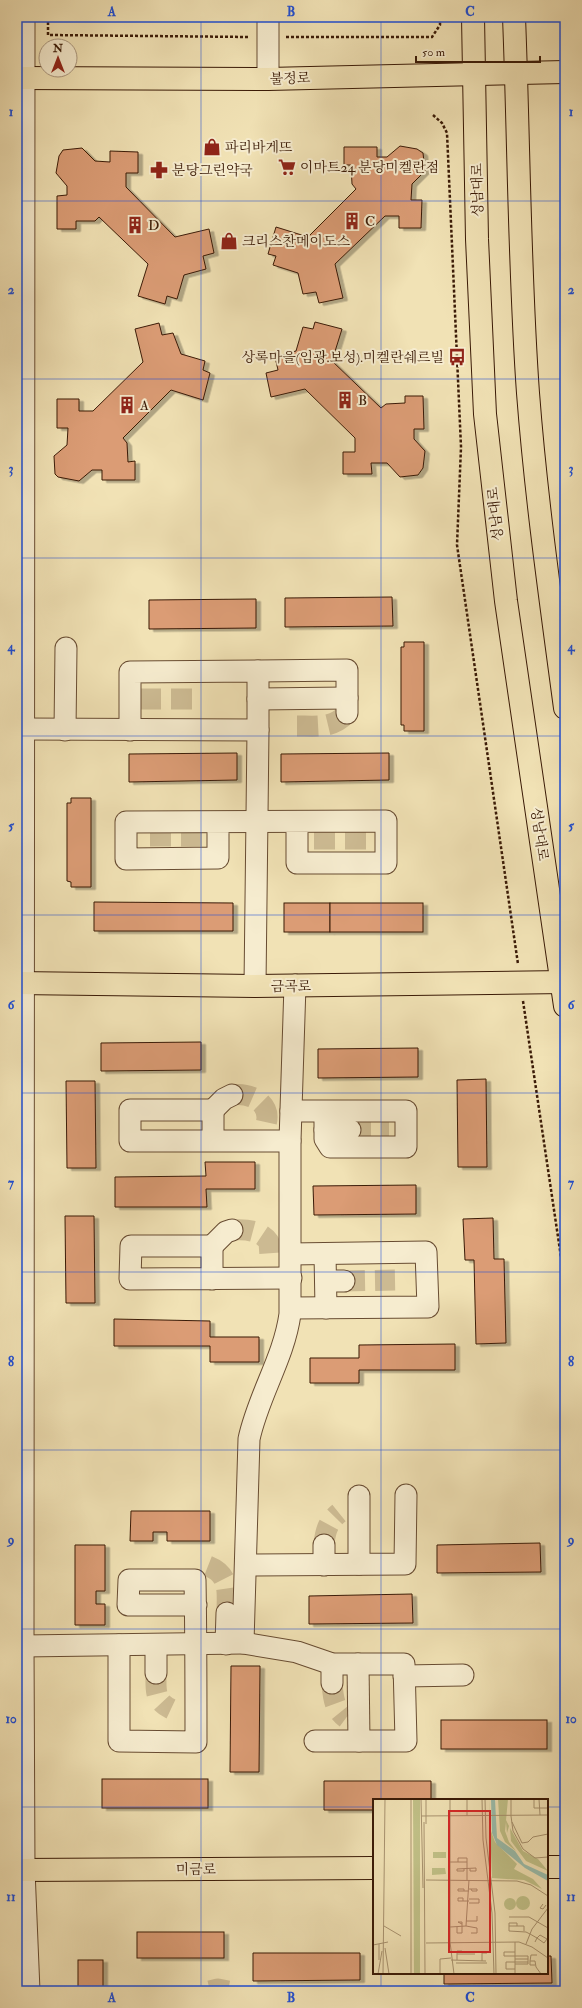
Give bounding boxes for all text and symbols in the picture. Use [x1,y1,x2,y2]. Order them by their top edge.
text: A [107,4,117,20]
text: B [287,4,295,20]
text: C [465,4,475,20]
north arrow [38,38,78,78]
scale bar [416,38,540,64]
text: N [52,42,64,55]
text: 50 m [422,45,446,60]
street label: 불정로 [269,69,311,88]
text: 1 [9,104,14,120]
text: 1 [569,104,574,120]
shop icon: 파리바게뜨 [202,137,222,157]
place label: 파리바게뜨 [225,139,293,156]
supermarket icon: 이마트24 분당미켈란점 [277,157,297,177]
place label: 이마트24 분당미켈란점 [300,159,439,176]
pharmacy icon: 분당그린약국 [149,160,169,180]
place label: 분당그린약국 [172,162,253,179]
street label: 성남대로 [469,162,486,217]
building icon: C [342,211,362,231]
place label: C [365,213,375,230]
building icon: D [125,215,145,235]
place label: D [148,217,159,234]
shop icon: 크리스찬메이도스 [219,231,239,251]
place label: 크리스찬메이도스 [242,233,351,250]
text: 2 [8,282,15,298]
text: 2 [568,282,575,298]
bus stop icon: 상록마을(임광.보성).미켈란쉐르빌 [447,347,467,367]
place label: 상록마을(임광.보성).미켈란쉐르빌 [242,349,444,366]
building icon: B [335,390,355,410]
place label: B [358,392,367,409]
building icon: A [117,395,137,415]
place label: A [139,397,149,414]
text: 3 [9,461,14,477]
text: 3 [569,461,574,477]
street label: 성남대로 [484,486,507,542]
text: 4 [6,639,15,655]
text: 4 [566,639,575,655]
street label: 성남대로 [527,806,552,863]
text: 5 [8,818,14,834]
text: 5 [568,818,574,834]
street label: 금곡로 [271,978,312,995]
text: 6 [8,997,16,1013]
text: 6 [568,997,576,1013]
text: 7 [8,1175,15,1191]
text: 7 [568,1175,575,1191]
text: 8 [8,1354,14,1370]
text: 8 [568,1354,574,1370]
text: 9 [6,1532,15,1548]
text: 9 [566,1532,575,1548]
text: 10 [5,1711,17,1727]
text: 10 [565,1711,577,1727]
inset map [373,1799,548,1974]
street label: 미금로 [176,1861,217,1878]
text: 11 [6,1889,16,1905]
text: 11 [566,1889,576,1905]
text: A [107,1990,117,2006]
text: B [287,1990,295,2006]
text: C [465,1990,475,2006]

